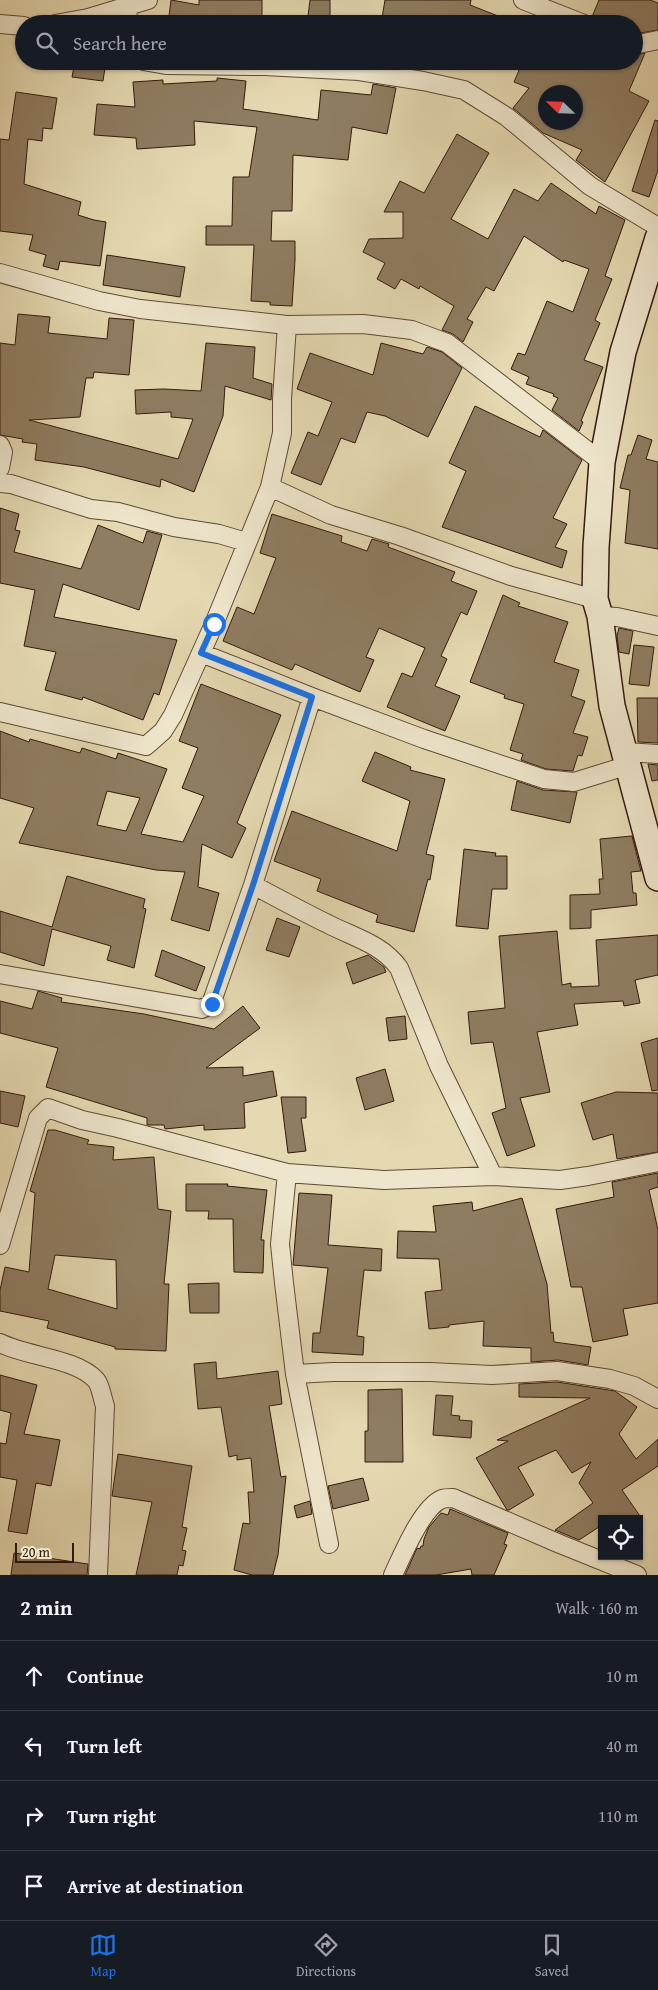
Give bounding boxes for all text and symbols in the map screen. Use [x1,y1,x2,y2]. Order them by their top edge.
search box [15,15,643,70]
icon: search [33,29,61,57]
text: Search here [73,29,167,57]
north arrow [538,85,583,130]
route start [203,613,226,636]
route end [201,993,224,1016]
map controls [598,1515,643,1560]
button: locate [598,1515,643,1560]
scale bar [15,1540,74,1563]
text: 20 m [22,1542,50,1562]
text: 2 min [20,1592,72,1623]
text: Walk · 160 m [555,1596,638,1620]
icon: ahead [20,1662,48,1690]
text: Continue [67,1662,144,1690]
text: 10 m [606,1664,638,1688]
icon: left [20,1732,48,1760]
text: Turn left [67,1732,142,1760]
text: 40 m [606,1734,638,1758]
icon: right [20,1802,48,1830]
text: Turn right [67,1802,156,1830]
text: 110 m [598,1804,638,1828]
icon: arrive [20,1872,48,1900]
text: Arrive at destination [67,1872,243,1900]
tab: Map [89,1931,117,1981]
tab: Directions [296,1931,356,1981]
tab: Saved [535,1931,569,1981]

